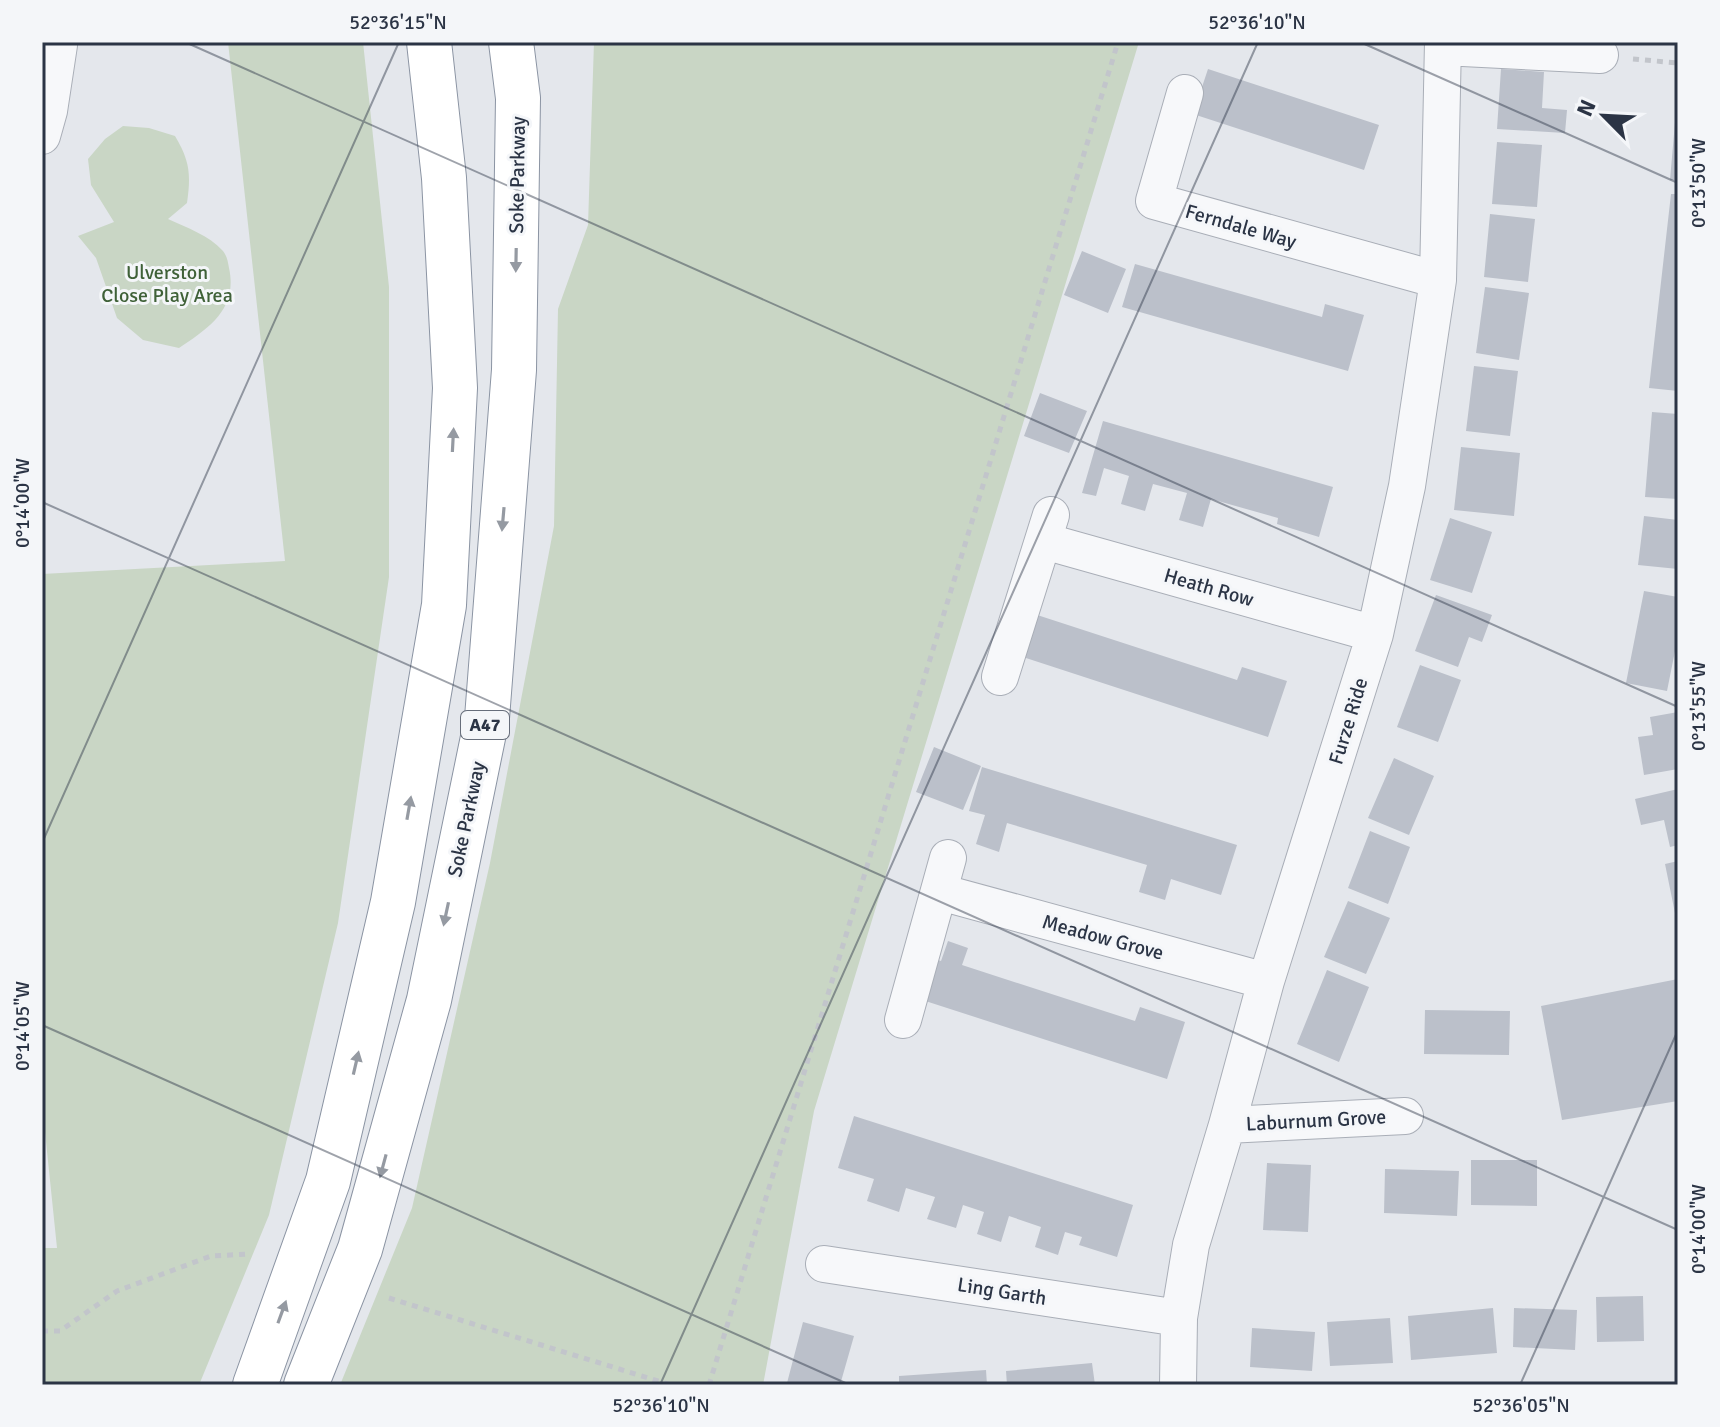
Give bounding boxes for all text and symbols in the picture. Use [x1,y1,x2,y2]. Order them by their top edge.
text: 52°36'15"N [349,10,447,35]
text: 52°36'10"N [1208,10,1306,35]
north arrow [1564,76,1644,156]
text: N [1571,96,1602,121]
street label: Soke Parkway [504,115,531,234]
text: 0°13'50"W [1686,138,1711,228]
street label: Ferndale Way [1182,199,1300,254]
one-way arrow [509,248,522,273]
park label: Ulverston Close Play Area [101,260,233,308]
one-way arrow [446,427,459,452]
text: 0°14'00"W [10,458,35,548]
one-way arrow [496,507,509,532]
street label: Heath Row [1161,563,1257,612]
text: 0°13'55"W [1686,661,1711,751]
street label: Furze Ride [1323,675,1374,768]
road number: A47 [461,711,509,739]
street label: Soke Parkway [442,758,491,879]
one-way arrow [403,796,415,821]
one-way arrow [439,902,452,927]
street label: Meadow Grove [1039,909,1166,966]
text: 0°14'05"W [10,981,35,1071]
one-way arrow [350,1050,362,1075]
street label: Laburnum Grove [1245,1104,1387,1137]
one-way arrow [376,1154,388,1179]
text: 0°14'00"W [1686,1184,1711,1274]
street label: Ling Garth [956,1272,1048,1311]
one-way arrow [276,1299,288,1323]
text: 52°36'10"N [612,1393,710,1418]
text: 52°36'05"N [1472,1393,1570,1418]

